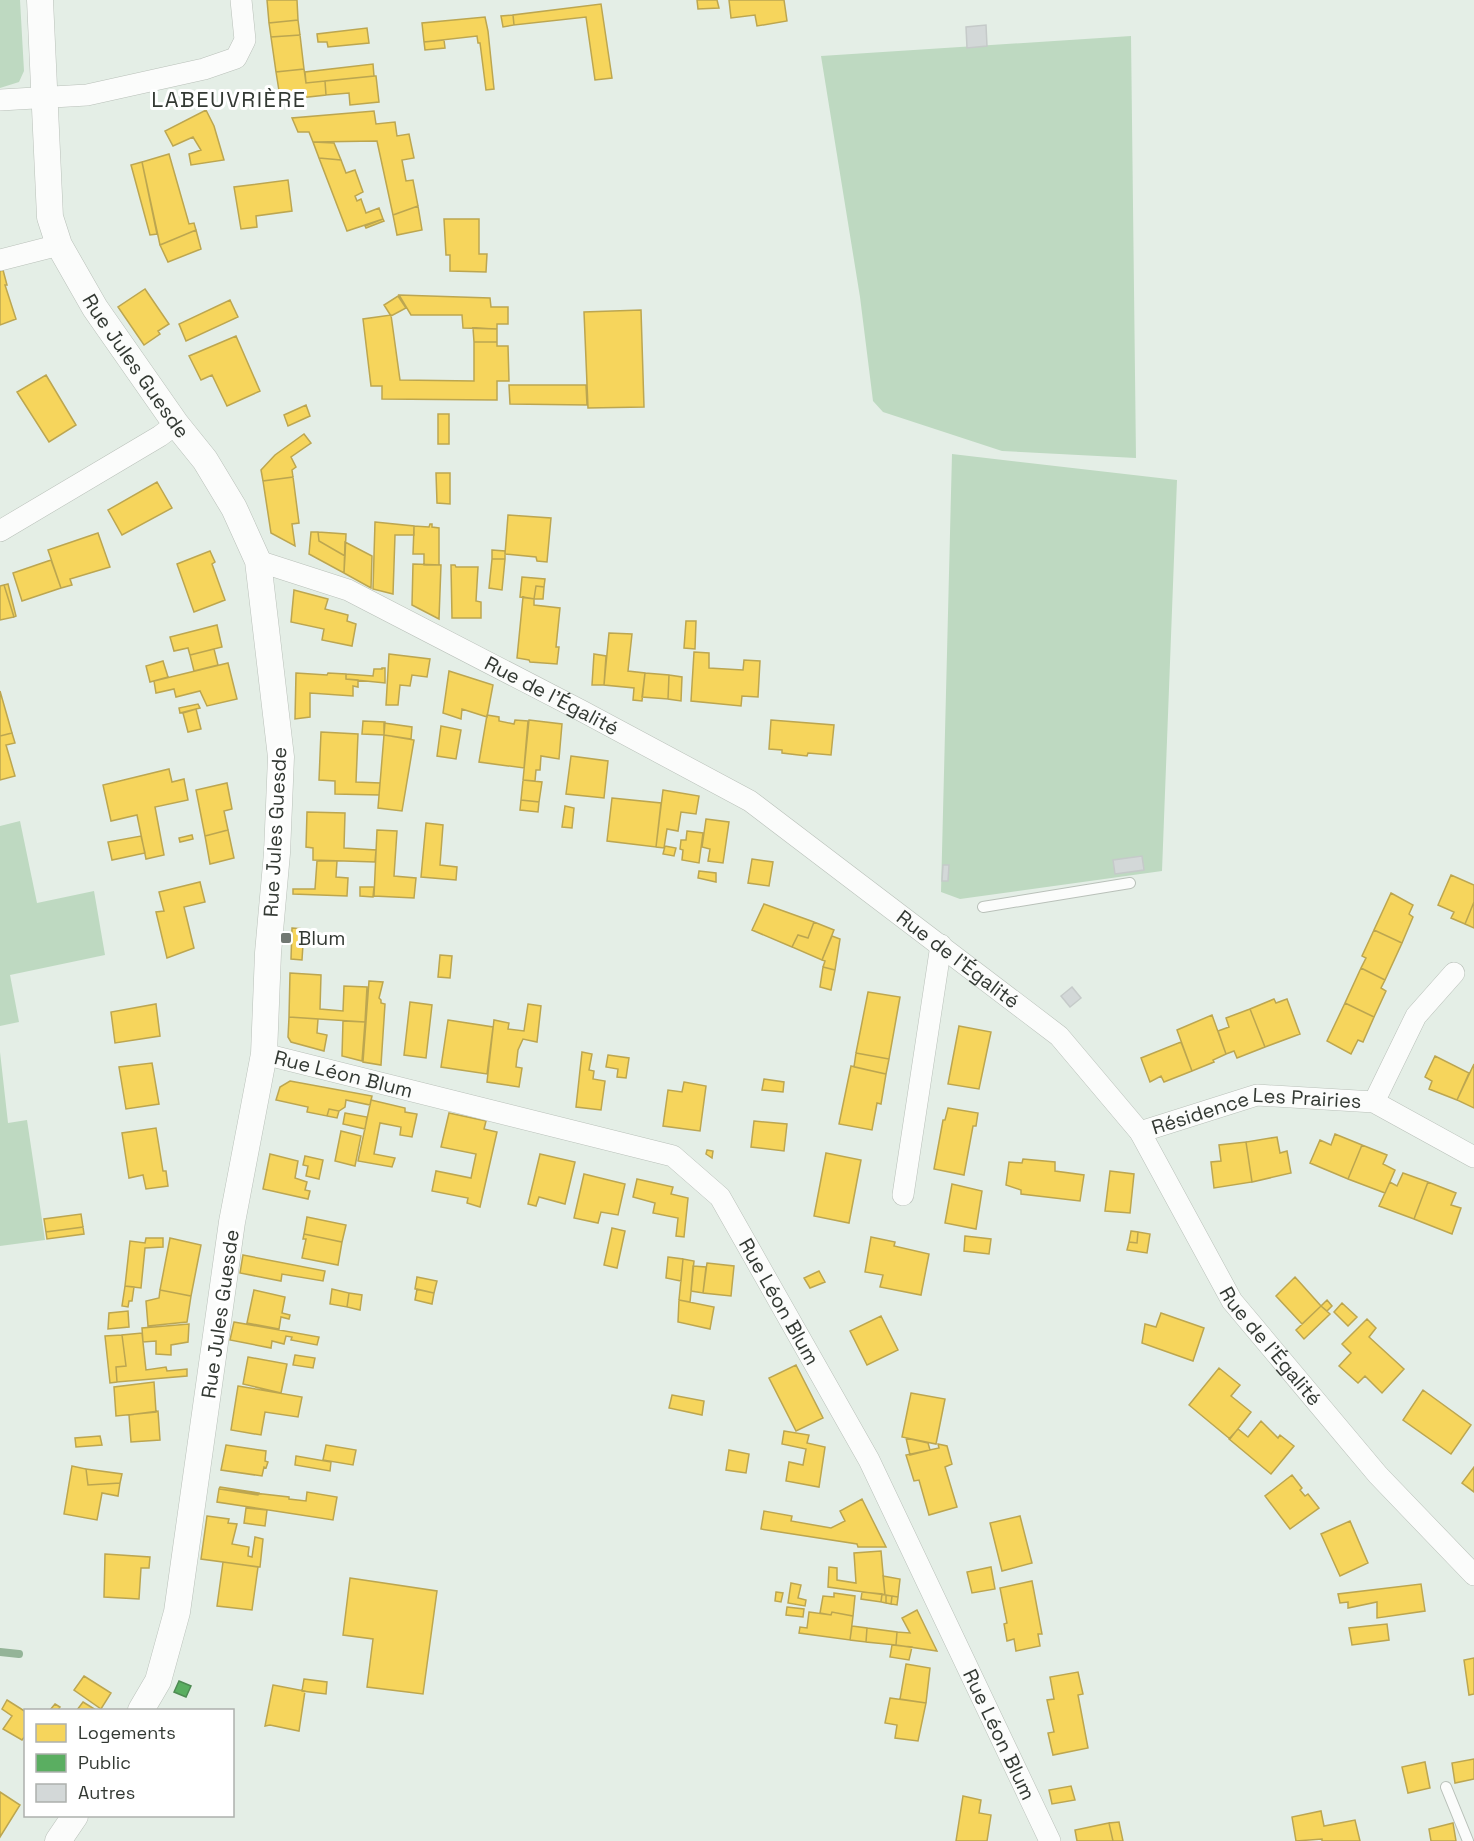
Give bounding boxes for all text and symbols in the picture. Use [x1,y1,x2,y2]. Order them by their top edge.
district label: LABEUVRIÈRE [151,85,307,113]
street label: Rue Jules Guesde [77,289,195,443]
street label: Rue de l'Égalité [480,650,623,741]
street label: Rue Jules Guesde [258,746,292,918]
street label: Rue de l'Égalité [891,904,1025,1014]
place label: Blum [298,925,346,951]
marker: Blum [279,931,293,945]
street label: Rue Léon Blum [272,1044,416,1104]
street label: Résidence Les Prairies [1148,1082,1362,1141]
street label: Rue Jules Guesde [195,1228,245,1400]
street label: Rue Léon Blum [733,1233,825,1370]
street label: Rue de l'Égalité [1214,1282,1327,1411]
street label: Rue Léon Blum [957,1665,1042,1804]
legend [24,1709,234,1817]
text: Logements [78,1721,176,1744]
text: Public [78,1751,131,1774]
text: Autres [78,1781,135,1804]

